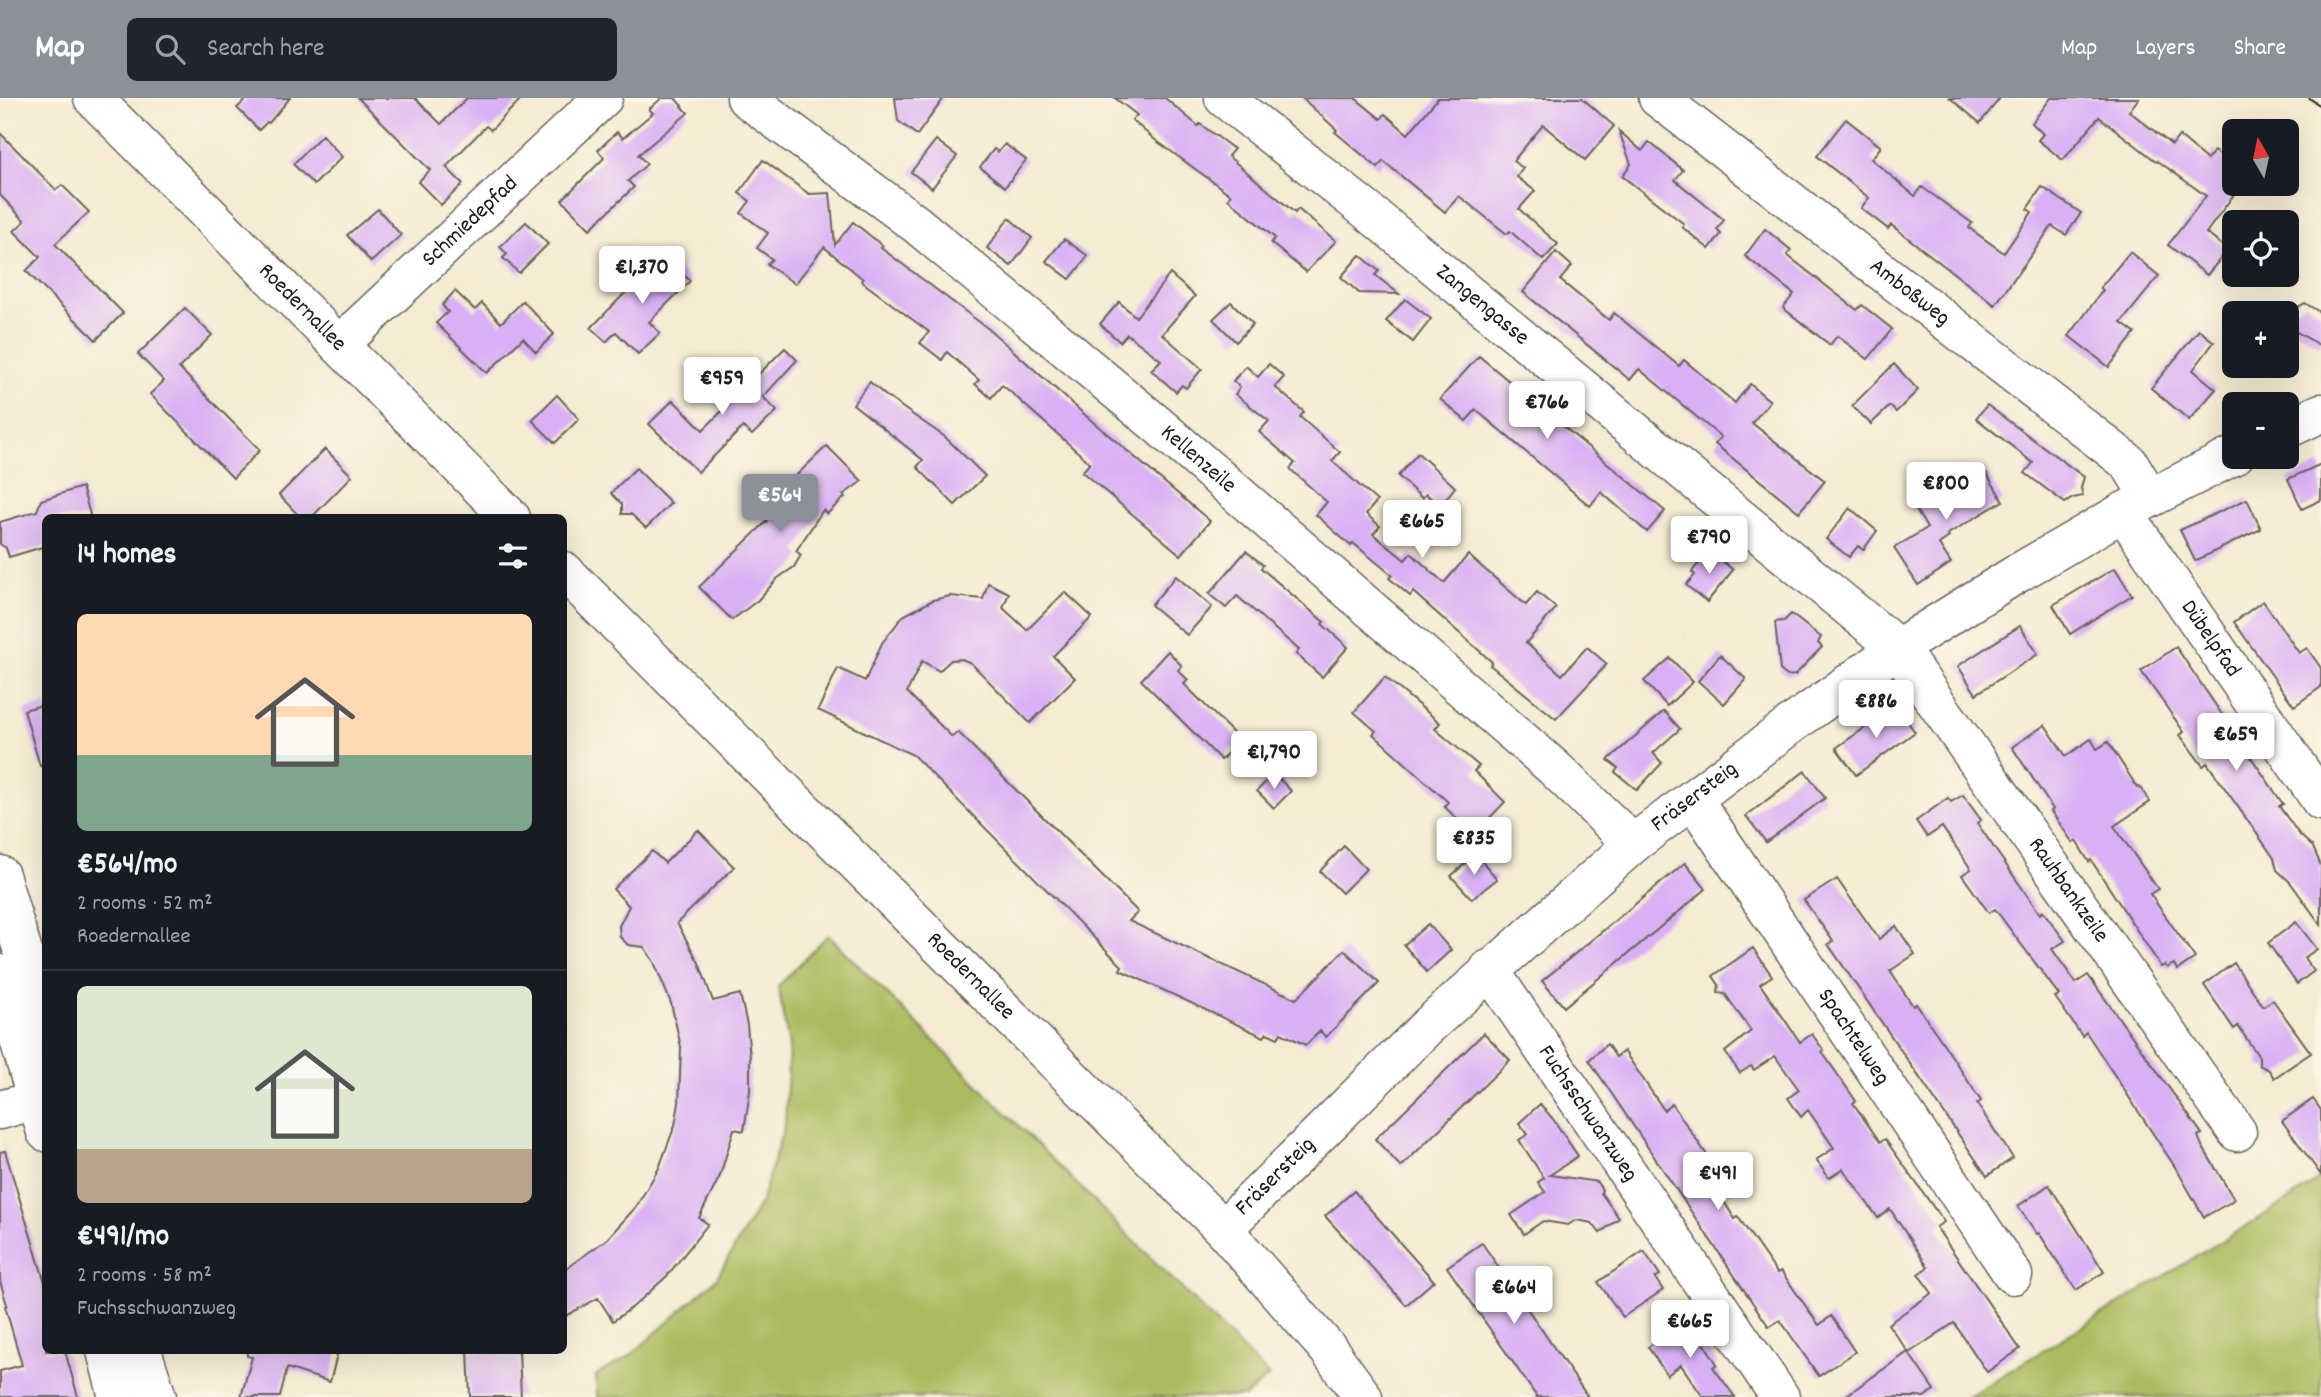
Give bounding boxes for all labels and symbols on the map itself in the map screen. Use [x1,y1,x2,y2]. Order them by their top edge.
north arrow [2222,119,2300,196]
street label: Schmiedepfad [415,169,526,276]
pin: €1,370 [585,246,699,306]
street label: Amboßweg [1862,251,1957,335]
street label: Roedernallee [250,256,354,360]
street label: Zangengasse [1428,257,1536,354]
pin: €959 [681,358,763,417]
pin: €766 [1506,382,1588,441]
street label: Kellenzeile [1153,417,1243,502]
pin: €800 [1905,462,1987,522]
pin: €564 [739,474,821,534]
pin: €665 [1381,500,1463,560]
pin: €790 [1668,517,1750,576]
street label: Dübelpfad [2172,594,2248,685]
pin: €886 [1835,680,1917,740]
pin: €659 [2195,714,2277,773]
pin: €1,790 [1217,732,1331,791]
street label: Fräsersteig [1644,754,1745,841]
pin: €835 [1433,818,1515,877]
street label: Rauhbankzeile [2019,831,2116,950]
street label: Roedernallee [918,925,1022,1028]
street label: Spachtelweg [1809,982,1898,1092]
street label: Fuchsschwanzweg [1529,1039,1646,1189]
street label: Fräsersteig [1228,1130,1323,1224]
pin: €491 [1677,1152,1759,1212]
pin: €664 [1473,1266,1555,1326]
pin: €665 [1649,1300,1731,1360]

